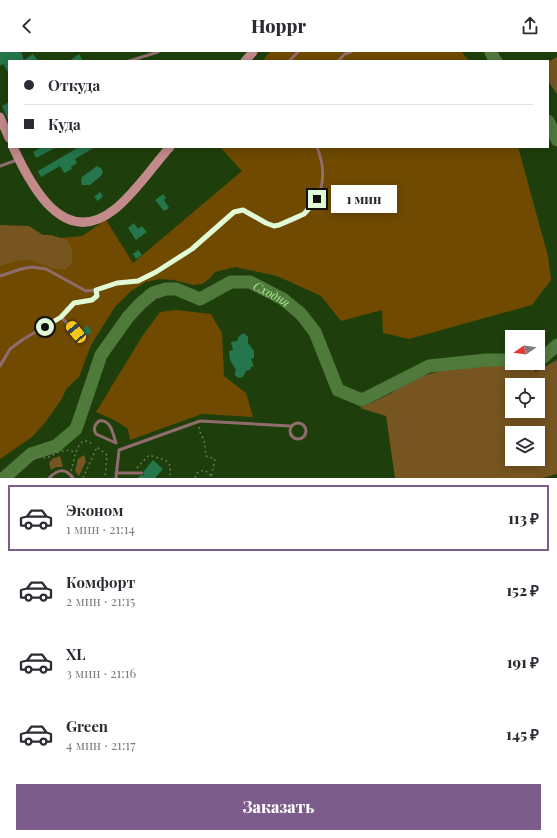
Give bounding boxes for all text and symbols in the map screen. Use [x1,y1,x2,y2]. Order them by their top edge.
text: Hoppr [251,14,306,38]
icon: back [16,15,38,37]
icon: share [519,15,541,37]
text: Откуда [48,75,100,95]
text: Куда [48,114,81,134]
callout: 1 мин [331,185,397,213]
route end [308,190,326,208]
text: 1 мин [347,190,381,207]
water label: Сходня [251,277,294,310]
route start [36,318,54,336]
car [64,319,88,345]
north arrow [505,330,545,370]
map controls [505,330,545,466]
button: locate [505,378,545,418]
button: layers [505,426,545,466]
icon: car [18,500,54,536]
text: Эконом [66,500,123,520]
text: 113 ₽ [508,508,539,528]
text: 1 мин · 21:14 [66,520,135,537]
icon: car [18,572,54,608]
text: Комфорт [66,572,135,592]
text: 152 ₽ [506,580,539,600]
text: 2 мин · 21:15 [66,592,135,609]
icon: car [18,644,54,680]
text: XL [66,644,86,664]
text: 191 ₽ [507,652,539,672]
text: 3 мин · 21:16 [66,664,136,681]
icon: car [18,716,54,752]
text: Green [66,716,108,736]
text: 145 ₽ [506,724,539,744]
text: 4 мин · 21:17 [66,736,135,753]
button: Заказать [16,784,541,830]

